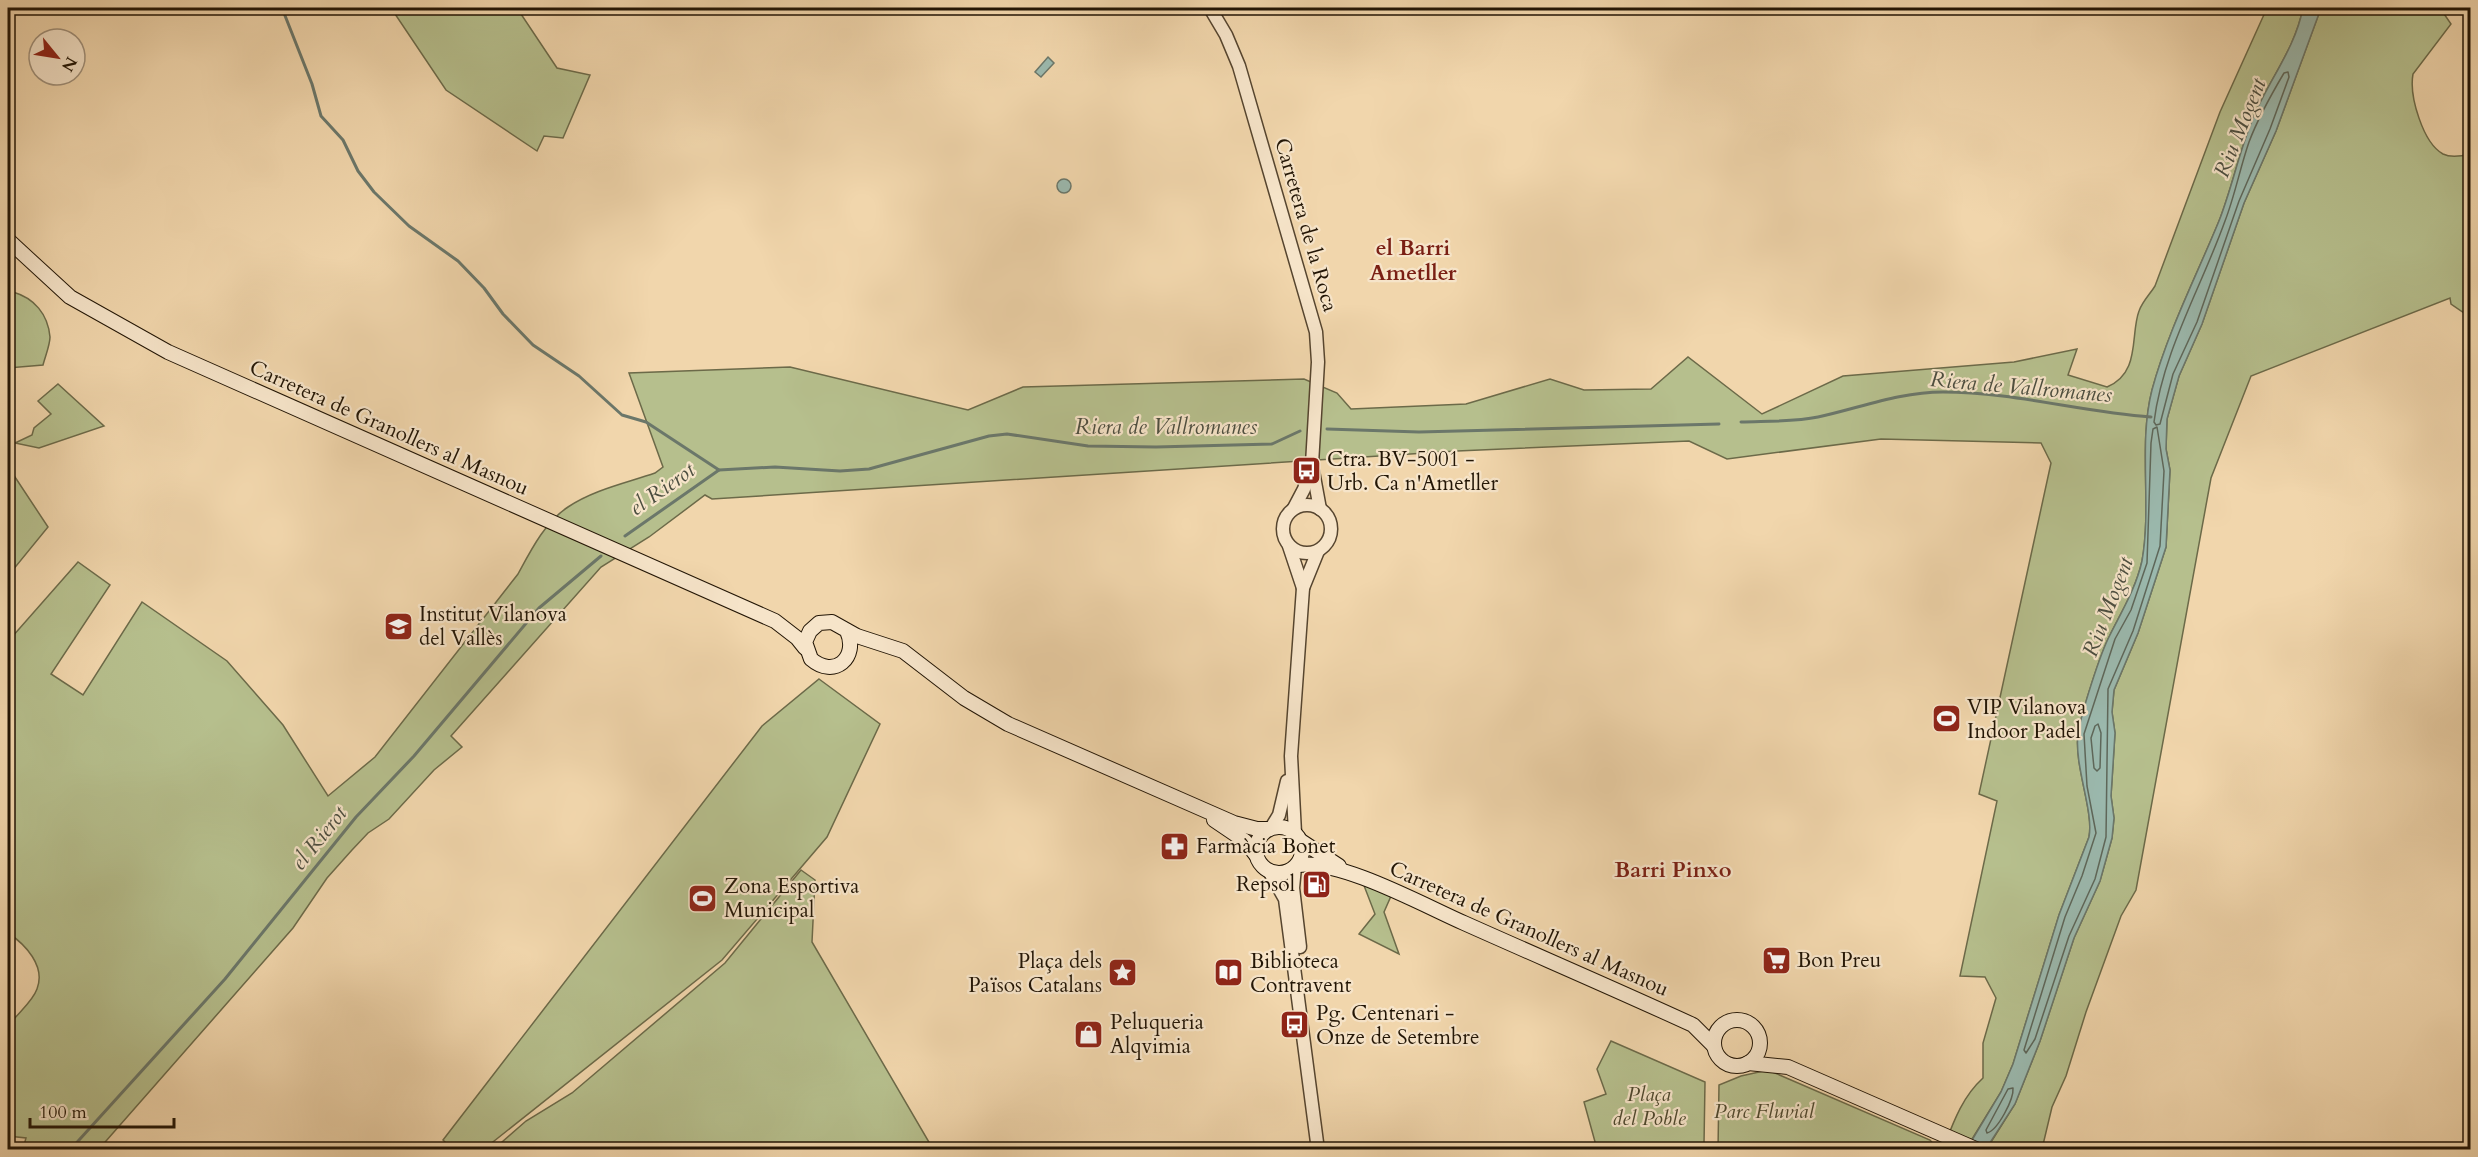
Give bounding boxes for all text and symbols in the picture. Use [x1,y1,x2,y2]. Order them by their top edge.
north arrow [27,27,87,87]
text: N [56,52,82,76]
water label: Riu Mogent [2207,73,2274,182]
street label: Carretera de la Roca [1267,135,1345,315]
district label: el Barri Ametller [1369,233,1457,288]
street label: Carretera de Granollers al Masnou [245,353,533,503]
water label: Riera de Vallromanes [1929,364,2114,410]
water label: Riera de Vallromanes [1075,412,1258,442]
place label: Ctra. BV-5001 - Urb. Ca n'Ametller [1327,445,1499,498]
water label: el Rierot [623,455,702,523]
bus stop icon: Ctra. BV-5001 - Urb. Ca n'Ametller [1290,455,1322,487]
water label: Riu Mogent [2075,552,2141,661]
place label: Institut Vilanova del Vallès [419,600,567,653]
school or university icon: Institut Vilanova del Vallès [382,610,414,642]
place label: VIP Vilanova Indoor Padel [1967,693,2086,746]
sports icon: VIP Vilanova Indoor Padel [1930,703,1962,735]
water label: el Rierot [284,799,354,876]
pharmacy icon: Farmàcia Bonet [1159,830,1191,862]
place label: Farmàcia Bonet [1196,832,1336,861]
street label: Carretera de Granollers al Masnou [1385,854,1673,1004]
district label: Barri Pinxo [1614,855,1732,885]
fuel station icon: Repsol [1300,868,1332,900]
place label: Repsol [1236,870,1295,899]
place label: Zona Esportiva Municipal [724,872,859,925]
sports icon: Zona Esportiva Municipal [687,882,719,914]
supermarket icon: Bon Preu [1760,944,1792,976]
place label: Bon Preu [1797,946,1881,975]
place label: Plaça dels Països Catalans [968,947,1102,1000]
place label: Biblioteca Contravent [1250,947,1352,1000]
place icon: Plaça dels Països Catalans [1107,957,1139,989]
library icon: Biblioteca Contravent [1213,957,1245,989]
place label: Pg. Centenari - Onze de Setembre [1316,999,1479,1052]
place label: Peluqueria Alqvimia [1110,1008,1204,1061]
bus stop icon: Pg. Centenari - Onze de Setembre [1279,1009,1311,1041]
shop icon: Peluqueria Alqvimia [1073,1018,1105,1050]
park label: Plaça del Poble [1612,1080,1687,1133]
scale bar [30,1091,174,1129]
park label: Parc Fluvial [1714,1097,1815,1126]
text: 100 m [39,1100,87,1125]

